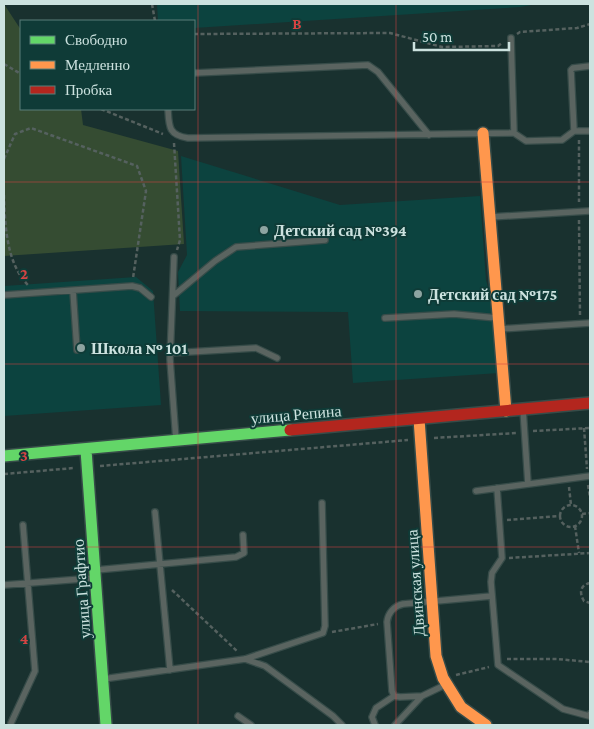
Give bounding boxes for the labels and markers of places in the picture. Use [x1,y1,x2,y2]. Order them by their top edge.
place label: Детский сад №394 [274,222,407,240]
marker: Детский сад №394 [258,224,270,236]
place label: Детский сад №175 [428,286,557,304]
marker: Детский сад №175 [412,288,424,300]
place label: Школа № 101 [91,340,188,357]
marker: Школа № 101 [75,342,87,354]

